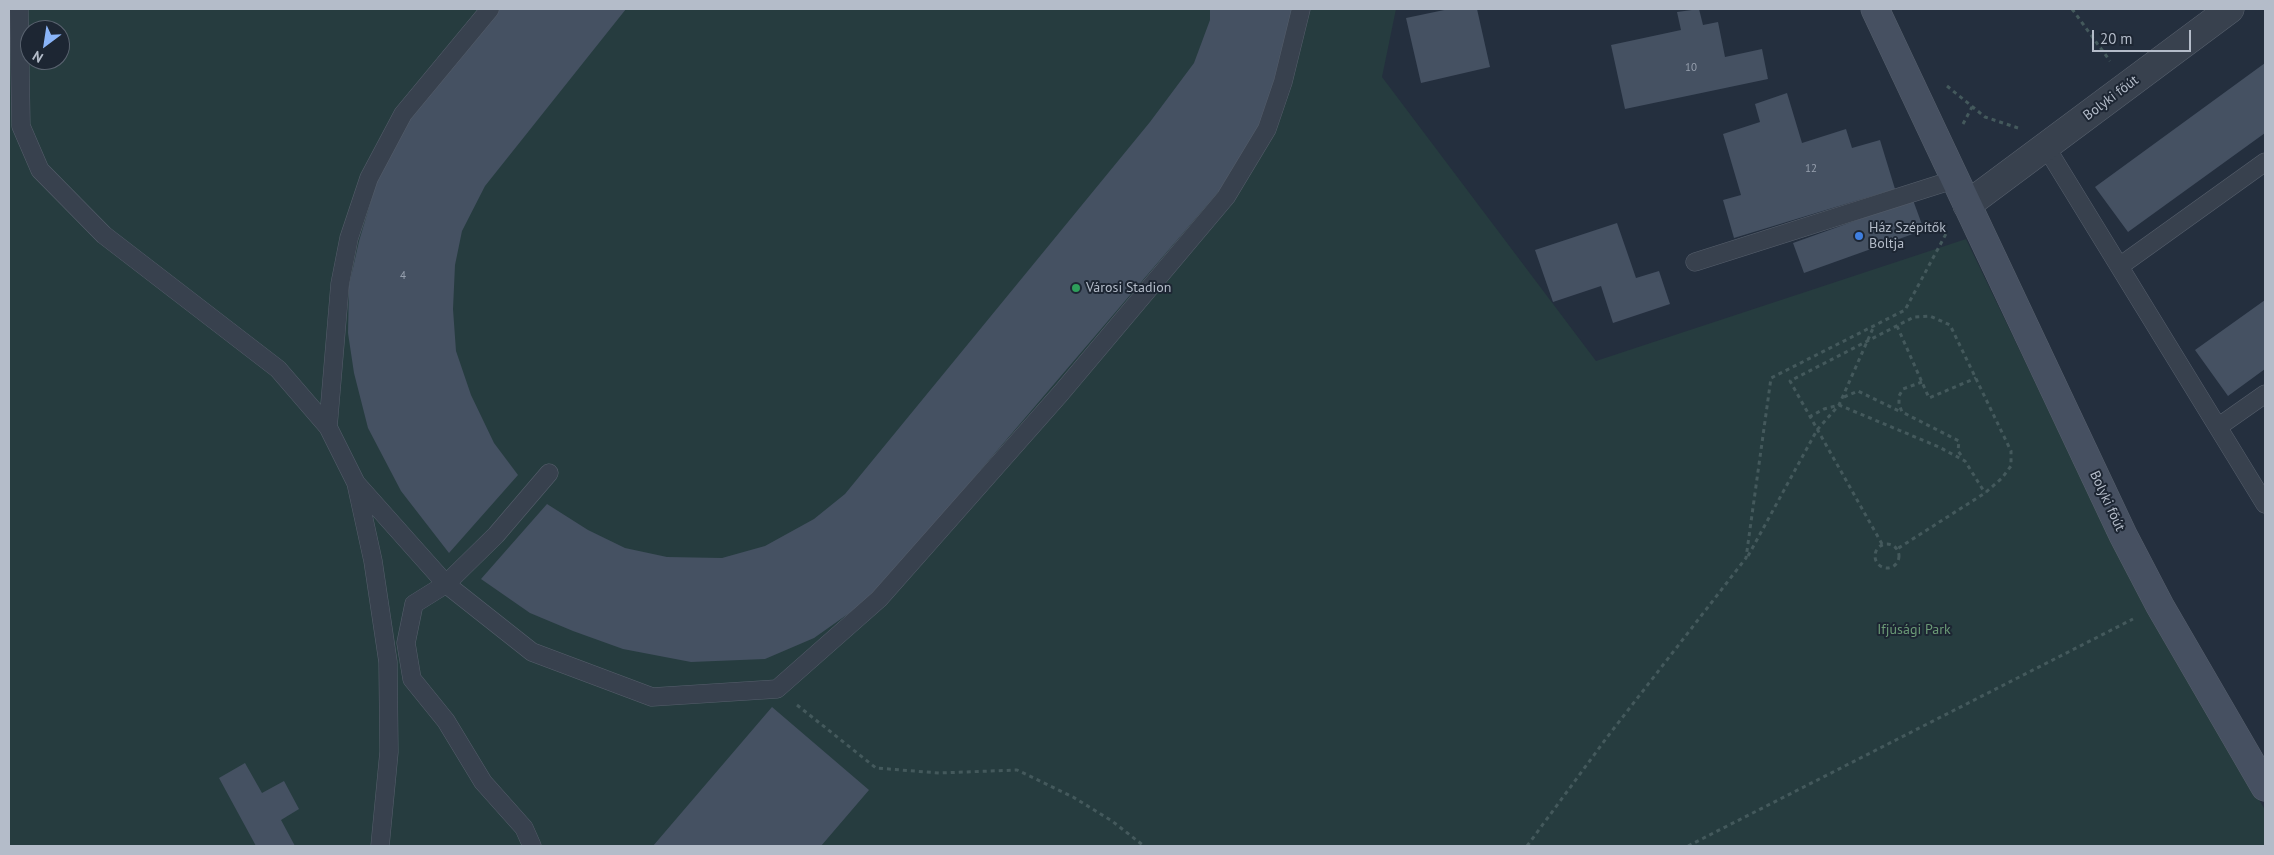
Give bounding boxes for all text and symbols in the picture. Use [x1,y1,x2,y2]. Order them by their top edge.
north arrow [20,20,70,70]
scale bar [2094,20,2193,52]
text: 20 m [2100,29,2133,48]
text: N [29,47,46,67]
house number: 10 [1685,61,1697,75]
street label: Bolyki főút [2080,72,2142,124]
house number: 12 [1805,162,1817,176]
place label: Ház Szépítők Boltja [1869,220,1946,252]
marker: Ház Szépítők Boltja [1853,230,1865,242]
house number: 4 [400,269,406,283]
place label: Városi Stadion [1086,280,1171,296]
marker: Városi Stadion [1070,282,1082,294]
street label: Bolyki főút [2086,468,2128,534]
park label: Ifjúsági Park [1877,622,1951,638]

